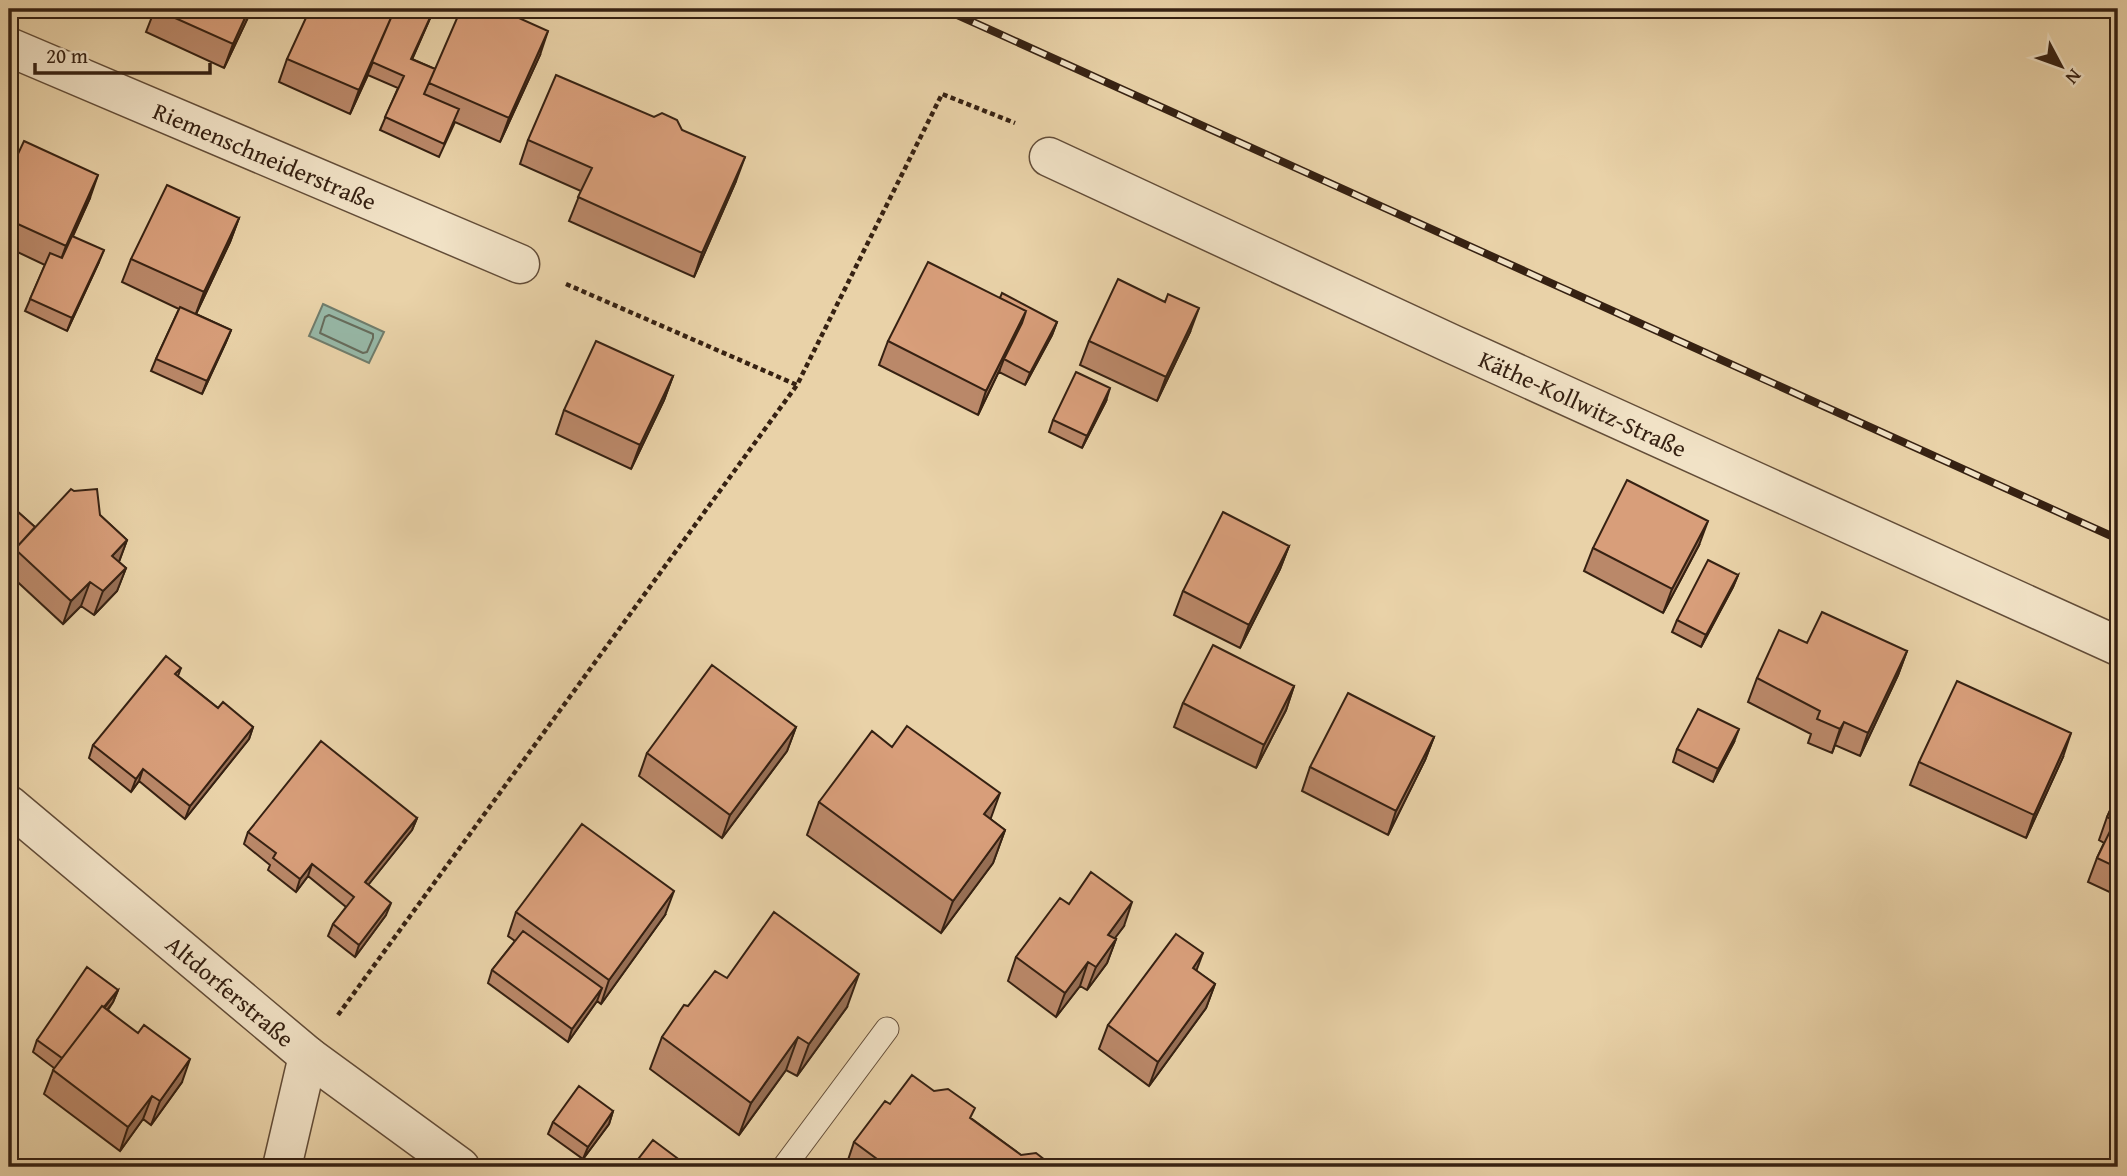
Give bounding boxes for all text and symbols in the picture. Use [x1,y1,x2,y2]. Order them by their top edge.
scale bar [35,32,210,76]
north arrow [2025,32,2096,102]
text: 20 m [46,40,88,71]
text: N [2059,63,2089,91]
street label: Riemenschneiderstraße [148,93,382,219]
street label: Käthe-Kollwitz-Straße [1473,341,1692,466]
street label: Altdorferstraße [159,927,302,1055]

